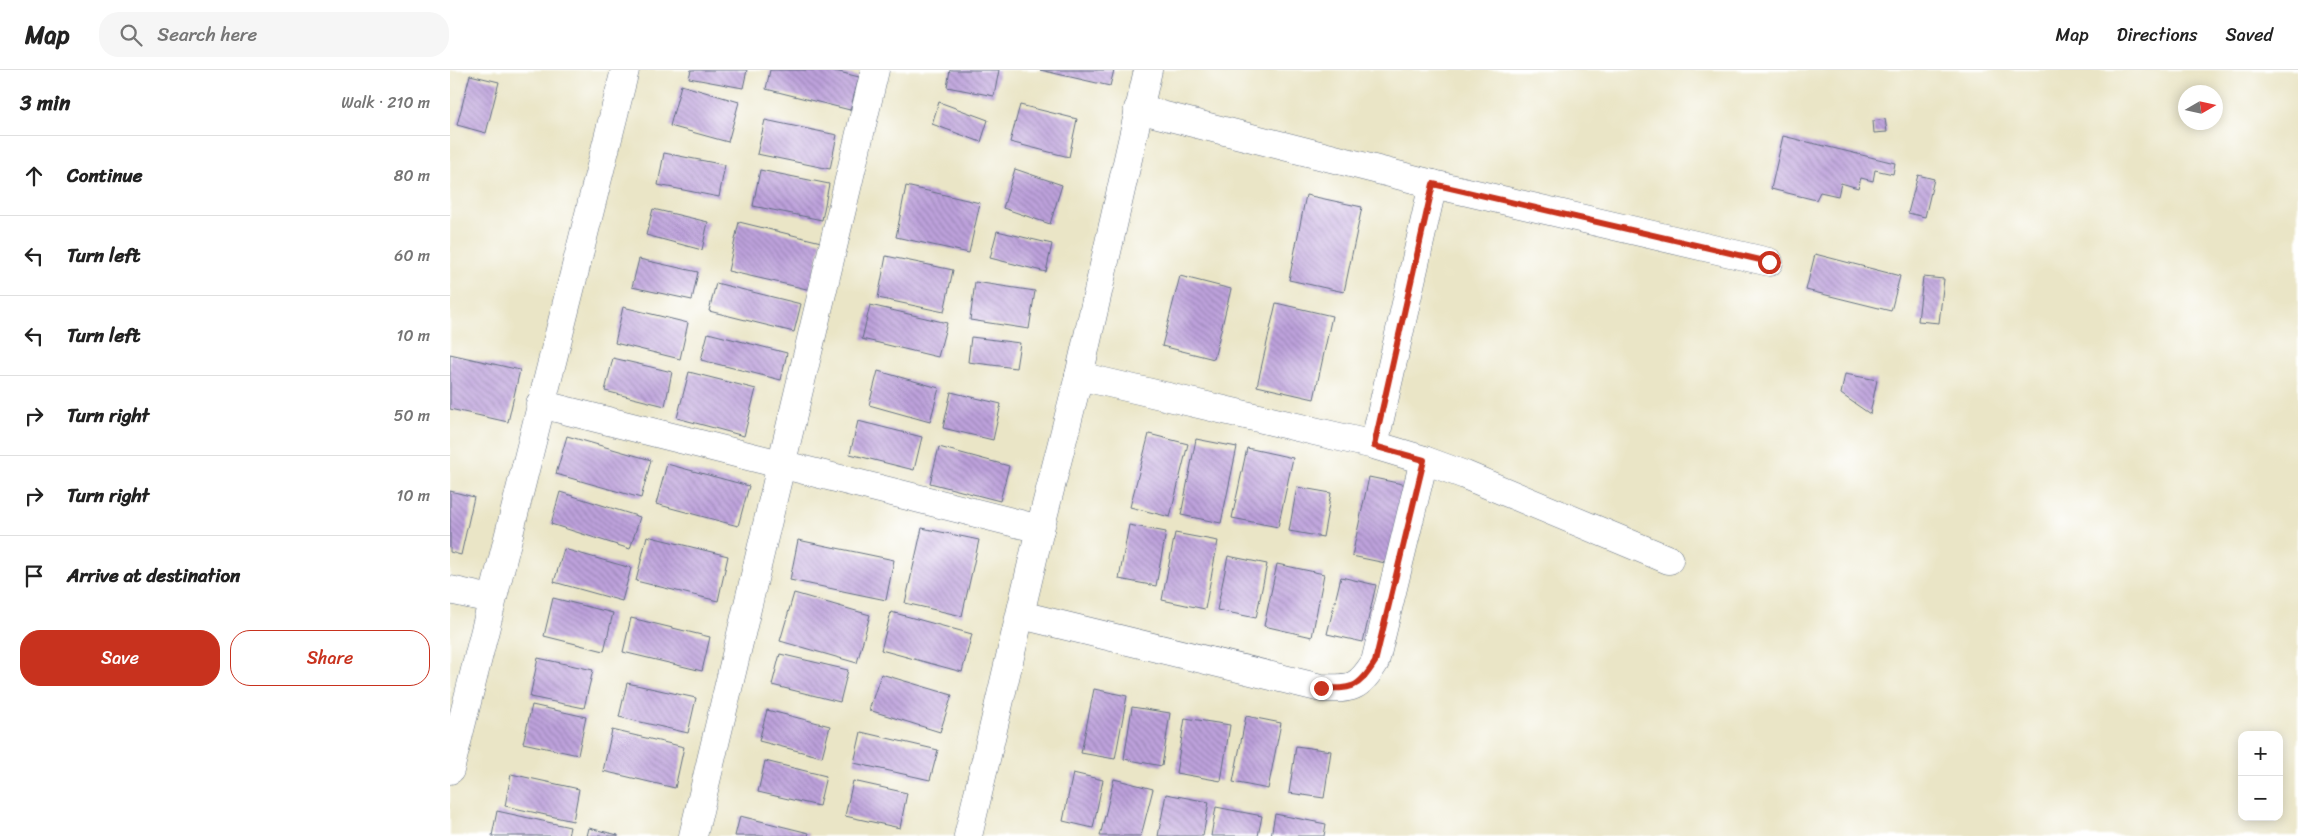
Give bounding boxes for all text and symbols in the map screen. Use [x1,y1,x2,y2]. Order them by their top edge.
search box [99,12,449,57]
text: Map [25,14,69,56]
text: Search here [157,18,257,51]
text: Map [2056,19,2089,51]
text: Directions [2117,19,2198,51]
text: Saved [2226,19,2273,51]
icon: search [117,21,145,49]
text: 3 min [20,84,70,122]
north arrow [2178,85,2223,130]
text: Walk · 210 m [341,88,430,117]
text: Continue [67,159,143,192]
text: 80 m [394,161,430,190]
icon: ahead [20,162,48,190]
text: Turn left [67,239,140,272]
text: 60 m [394,241,430,270]
icon: left [20,242,48,270]
route start [1758,251,1781,274]
text: Turn left [67,319,140,352]
text: 10 m [397,321,430,350]
icon: left [20,322,48,350]
text: Turn right [67,399,149,432]
text: 50 m [394,401,430,430]
icon: right [20,402,48,430]
text: Turn right [67,479,149,512]
text: 10 m [397,481,430,510]
icon: right [20,482,48,510]
text: Arrive at destination [67,559,240,592]
icon: arrive [20,562,48,590]
button: Save [20,630,220,686]
button: Share [230,630,430,686]
route end [1310,677,1333,700]
map controls [2238,731,2283,821]
button: + [2238,731,2283,776]
button: − [2238,776,2283,821]

